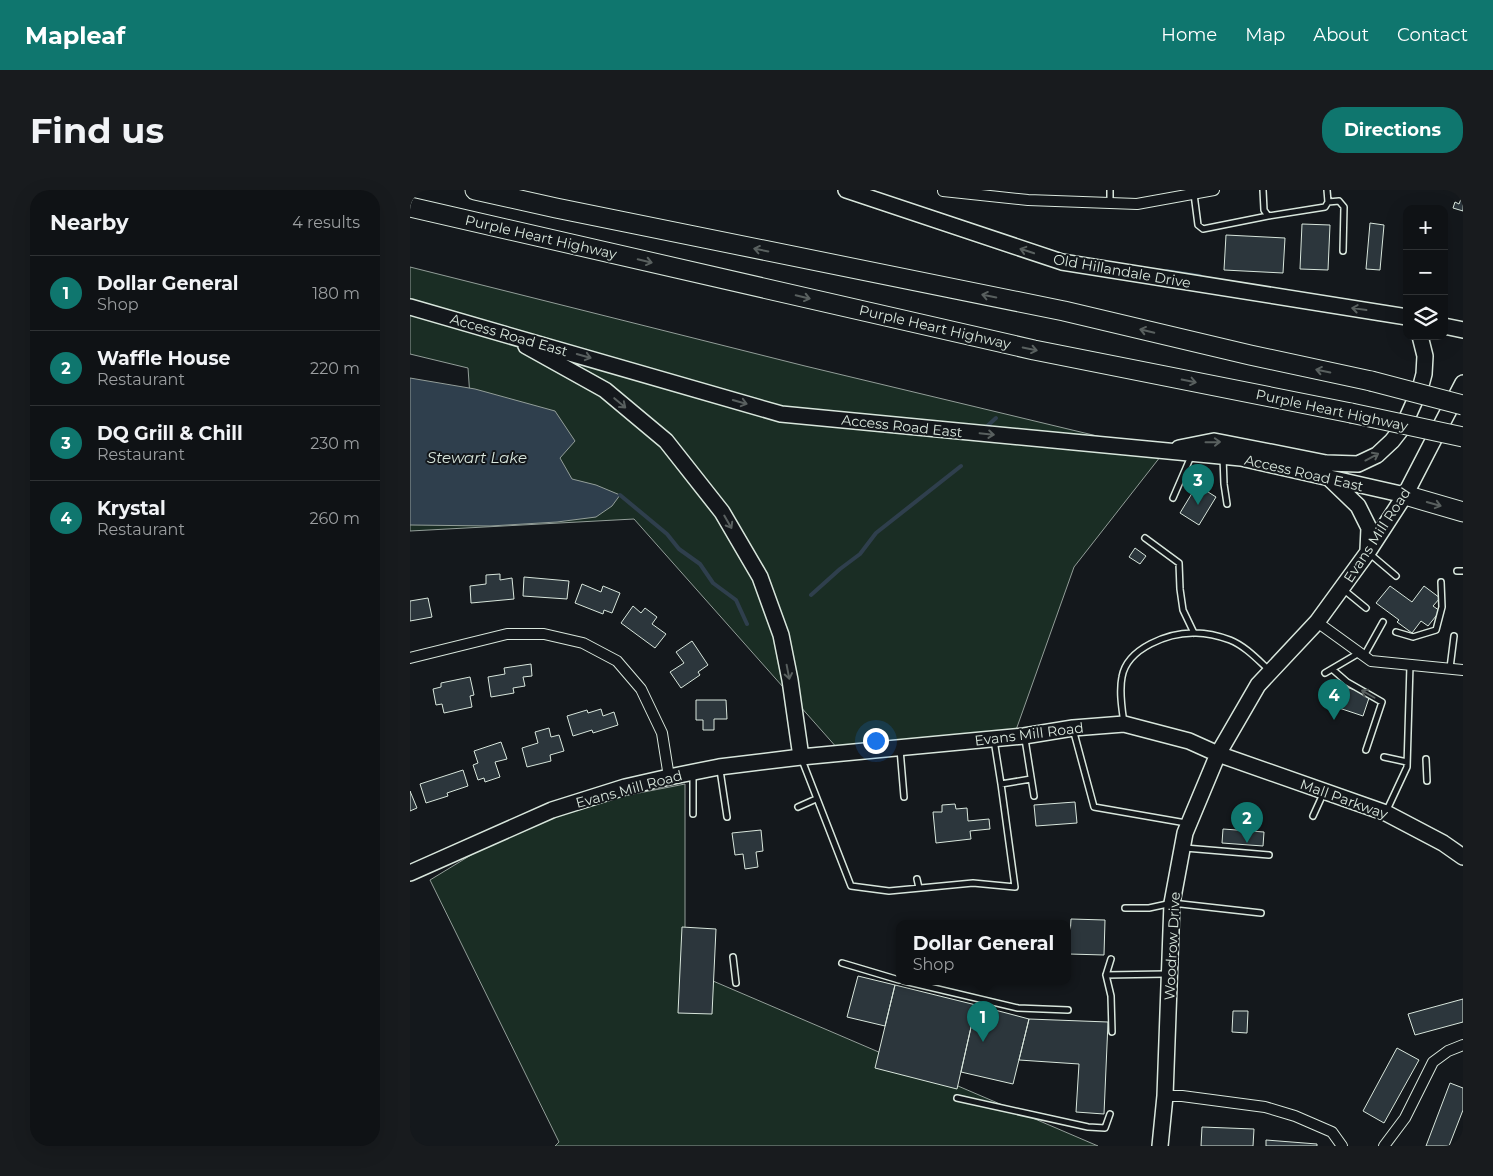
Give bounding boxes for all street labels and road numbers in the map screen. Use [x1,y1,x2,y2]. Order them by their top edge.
street label: Purple Heart Highway [463,211,619,263]
street label: Old Hillandale Drive [1052,250,1192,292]
street label: Purple Heart Highway [857,301,1013,353]
street label: Access Road East [448,310,570,360]
street label: Purple Heart Highway [1254,385,1410,435]
street label: Access Road East [841,411,964,441]
street label: Access Road East [1243,451,1366,496]
street label: Evans Mill Road [1340,484,1414,586]
street label: Evans Mill Road [973,718,1085,750]
street label: Evans Mill Road [574,766,684,812]
street label: Mall Parkway [1298,775,1391,823]
street label: Woodrow Drive [1160,891,1184,1001]

